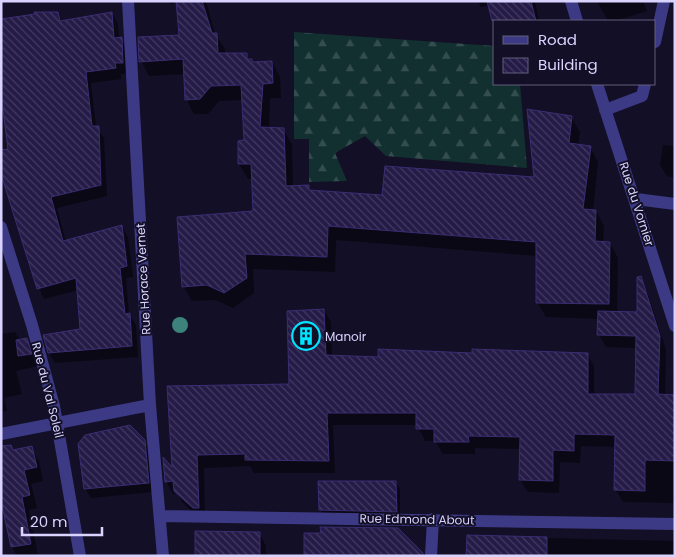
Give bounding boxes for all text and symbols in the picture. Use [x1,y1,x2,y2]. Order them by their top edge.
legend [493,20,656,85]
text: Road [538,29,577,50]
text: Building [538,54,598,75]
street label: Rue du Vornier [615,160,659,249]
street label: Rue Horace Vernet [132,223,154,335]
building icon: Manoir [291,321,321,351]
place label: Manoir [325,328,367,345]
street label: Rue du Val Soleil [28,340,68,440]
scale bar [22,504,102,536]
street label: Rue Edmond About [359,509,475,529]
text: 20 m [30,511,68,532]

